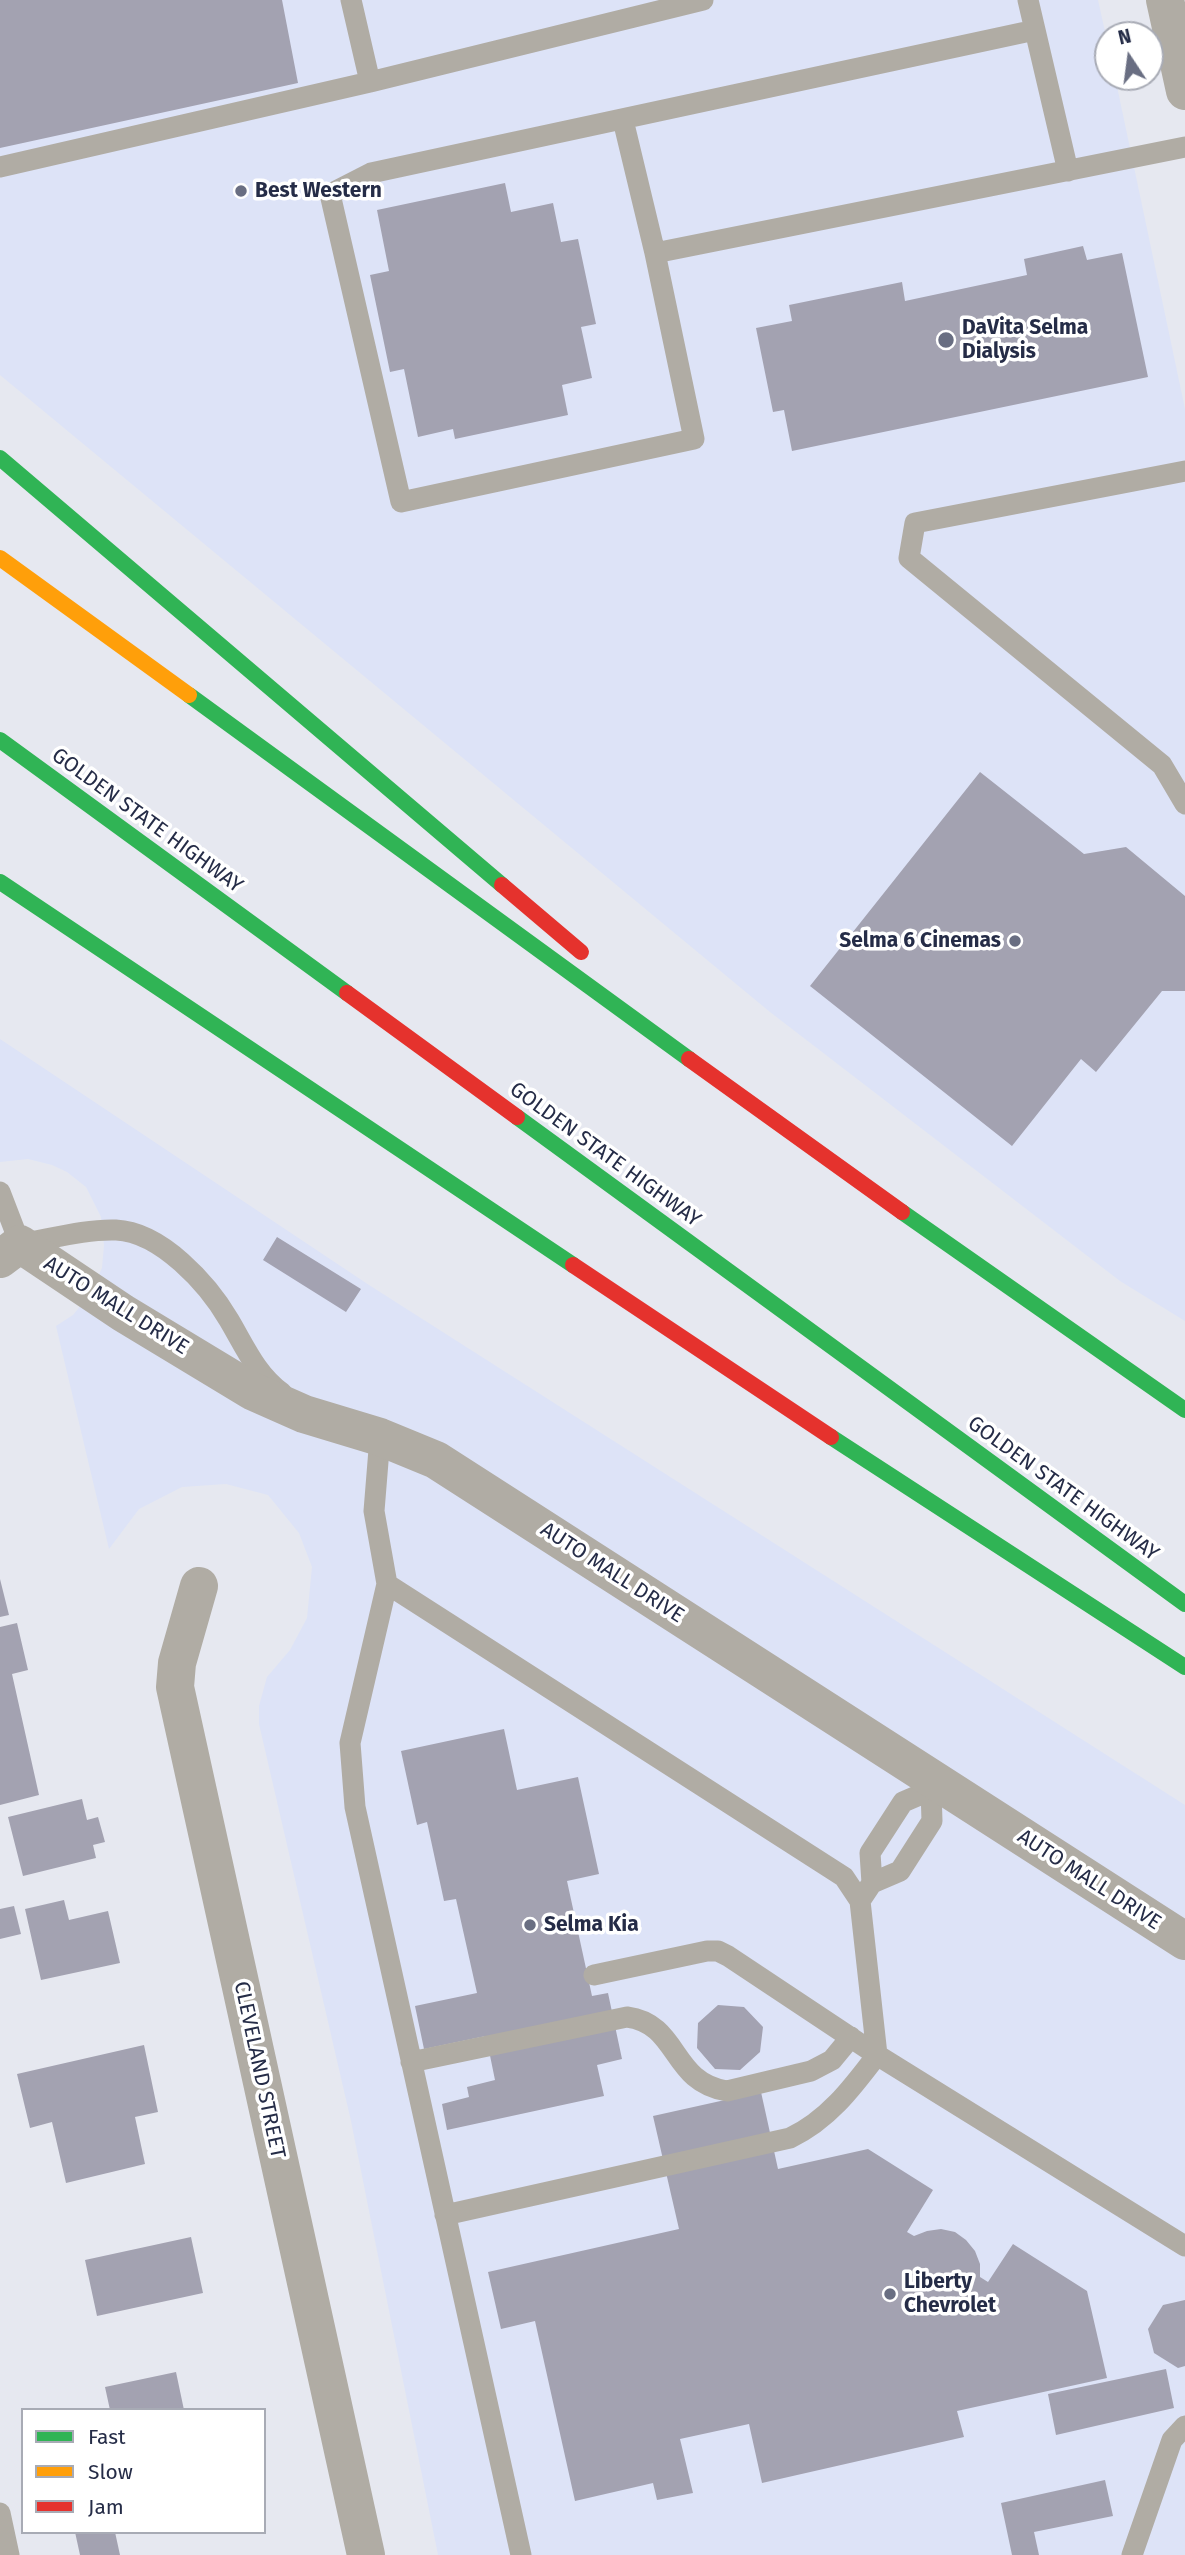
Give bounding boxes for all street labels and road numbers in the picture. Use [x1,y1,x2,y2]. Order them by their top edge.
street label: GOLDEN STATE HIGHWAY [46,743,248,899]
street label: GOLDEN STATE HIGHWAY [504,1077,706,1233]
street label: AUTO MALL DRIVE [39,1251,193,1361]
street label: GOLDEN STATE HIGHWAY [962,1411,1164,1567]
street label: AUTO MALL DRIVE [535,1517,689,1629]
street label: AUTO MALL DRIVE [1012,1824,1166,1936]
street label: CLEVELAND STREET [228,1979,290,2161]

